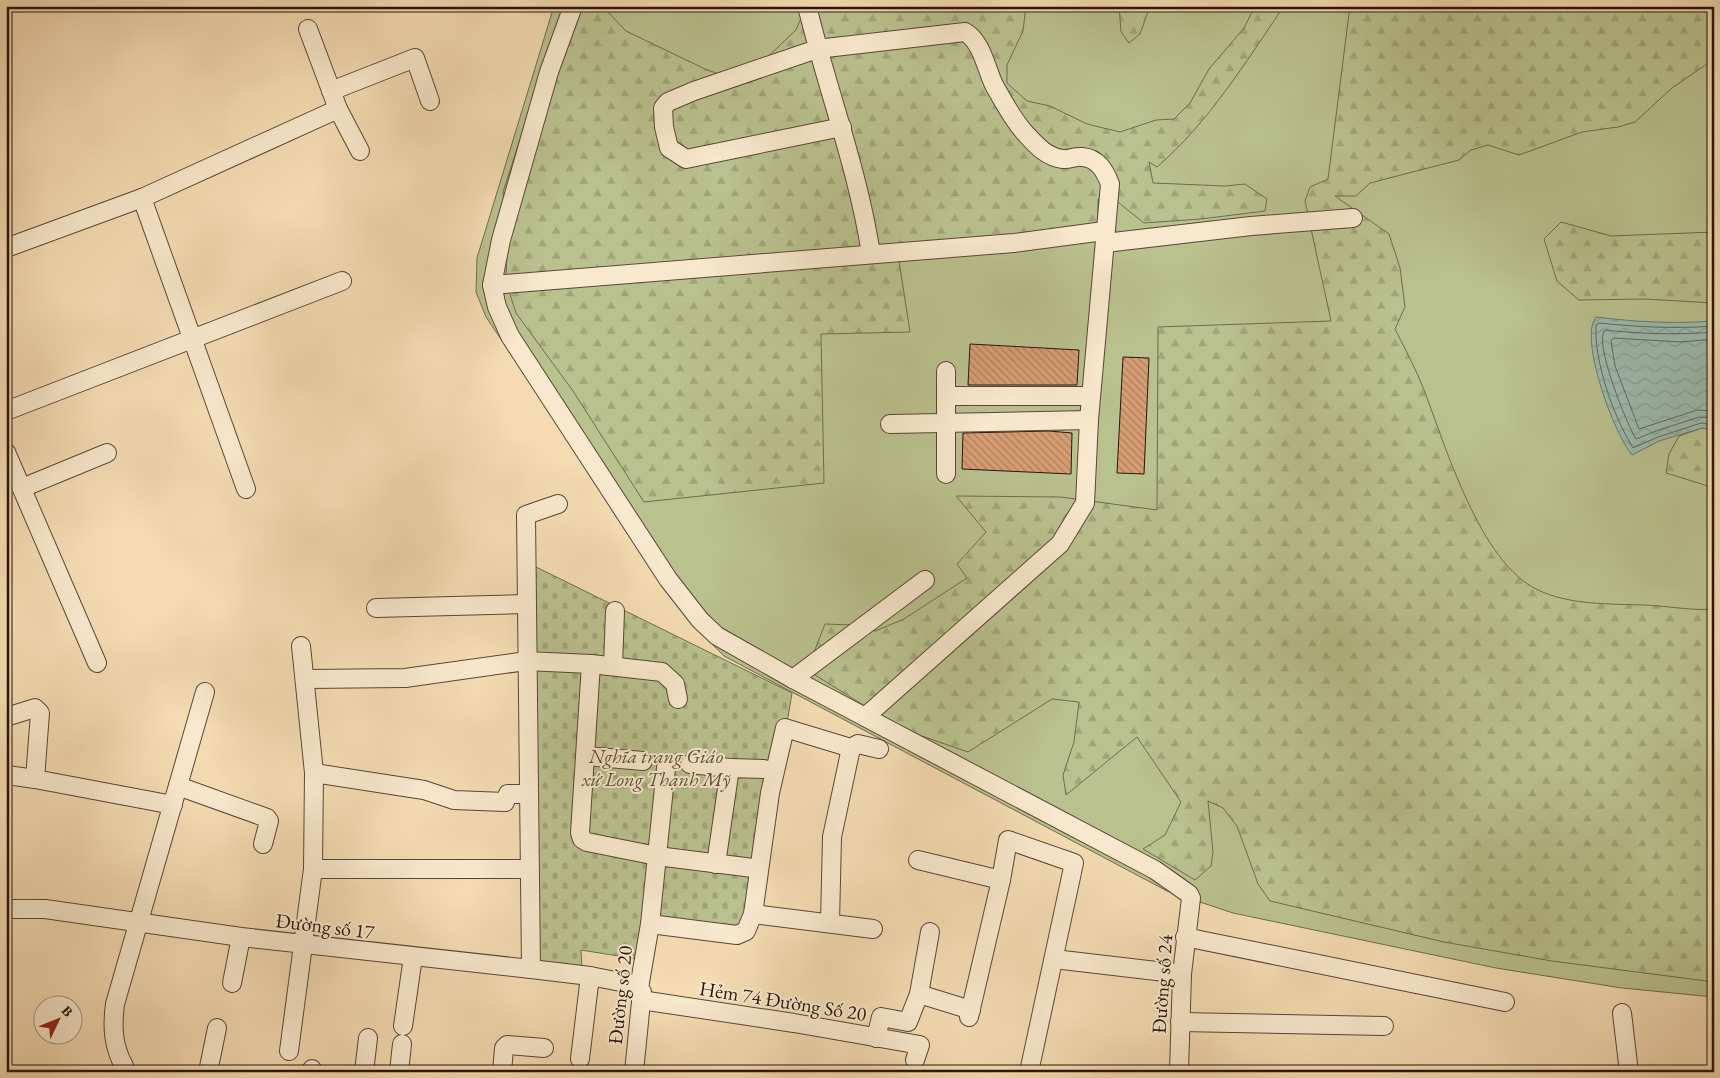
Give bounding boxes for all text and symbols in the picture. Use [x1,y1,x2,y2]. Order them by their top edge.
park label: Nghĩa trang Giáo xứ Long Thạnh Mỹ [581,743,731,792]
street label: Đường số 17 [274,907,376,945]
street label: Đường số 24 [1146,933,1178,1034]
street label: Đường số 20 [602,944,638,1046]
street label: Hẻm 74 Đường Số 20 [698,975,869,1027]
north arrow [32,996,82,1046]
text: B [58,1002,77,1021]

